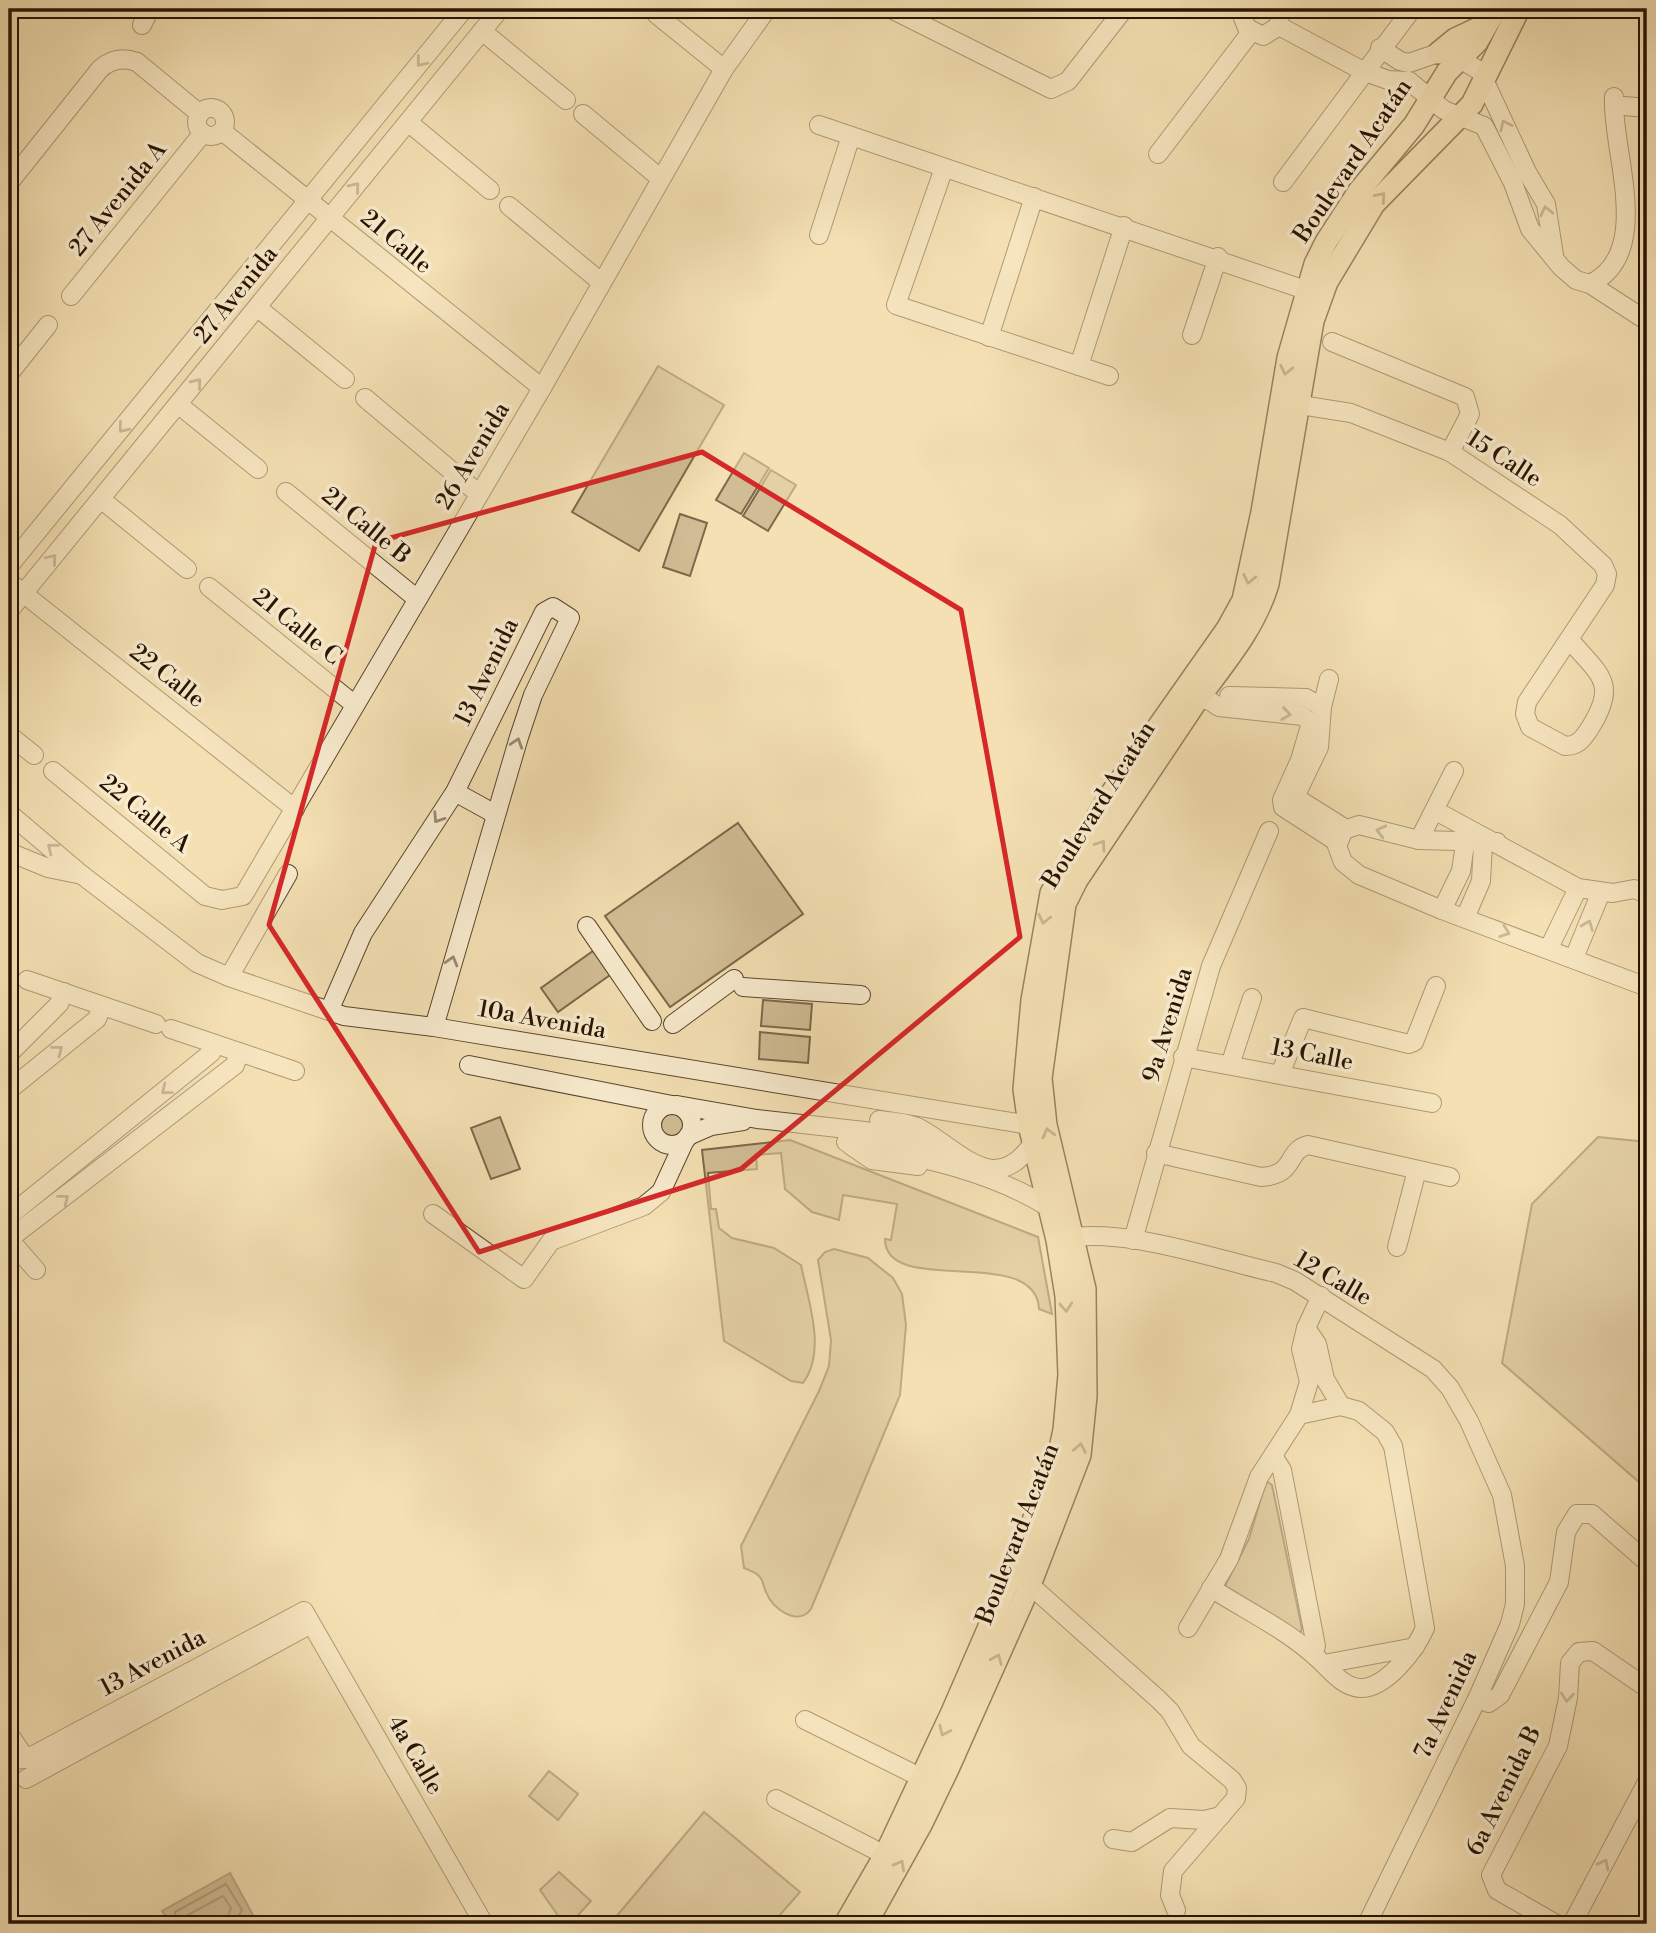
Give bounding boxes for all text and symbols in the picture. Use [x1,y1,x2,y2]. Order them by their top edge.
one-way arrow [416,54,429,66]
street label: Boulevard Acatán [1287,73,1419,250]
one-way arrow [1499,120,1513,132]
street label: 27 Avenida A [63,135,174,262]
one-way arrow [347,182,360,195]
one-way arrow [1373,192,1385,205]
street label: 21 Calle [354,203,438,281]
one-way arrow [1540,206,1555,218]
street label: 27 Avenida [187,239,285,350]
one-way arrow [1279,364,1294,376]
one-way arrow [189,379,201,392]
street label: 26 Avenida [429,396,517,515]
one-way arrow [119,421,132,433]
street label: 15 Calle [1461,424,1547,494]
street label: 21 Calle B [315,481,417,571]
one-way arrow [44,554,57,566]
one-way arrow [1243,573,1258,585]
street label: 21 Calle C [247,582,347,672]
street label: 13 Avenida [448,613,526,731]
street label: 22 Calle [123,637,211,715]
one-way arrow [1280,707,1292,722]
street label: Boulevard Acatán [1035,716,1162,895]
one-way arrow [509,737,523,750]
street label: 22 Calle A [93,768,197,860]
one-way arrow [433,810,446,823]
one-way arrow [1375,825,1387,839]
one-way arrow [1093,840,1105,853]
one-way arrow [47,844,60,856]
one-way arrow [1038,913,1053,925]
one-way arrow [1579,919,1593,931]
one-way arrow [1498,924,1510,938]
one-way arrow [444,955,459,967]
street label: 9a Avenida [1136,963,1200,1086]
street label: 10a Avenida [476,994,609,1046]
street label: 13 Calle [1268,1032,1356,1078]
one-way arrow [51,1045,63,1058]
one-way arrow [161,1081,174,1094]
one-way arrow [1042,1128,1056,1140]
one-way arrow [56,1194,68,1207]
street label: 12 Calle [1289,1245,1377,1313]
one-way arrow [1058,1302,1073,1313]
street label: Boulevard Acatán [969,1439,1066,1630]
one-way arrow [1072,1442,1087,1454]
street label: 13 Avenida [95,1622,212,1703]
street label: 7a Avenida [1408,1645,1485,1764]
one-way arrow [989,1654,1003,1667]
one-way arrow [1560,1691,1575,1703]
street label: 4a Calle [380,1710,450,1800]
street label: 6a Avenida B [1460,1721,1548,1861]
one-way arrow [938,1724,952,1736]
one-way arrow [1595,1859,1609,1871]
one-way arrow [892,1860,905,1872]

